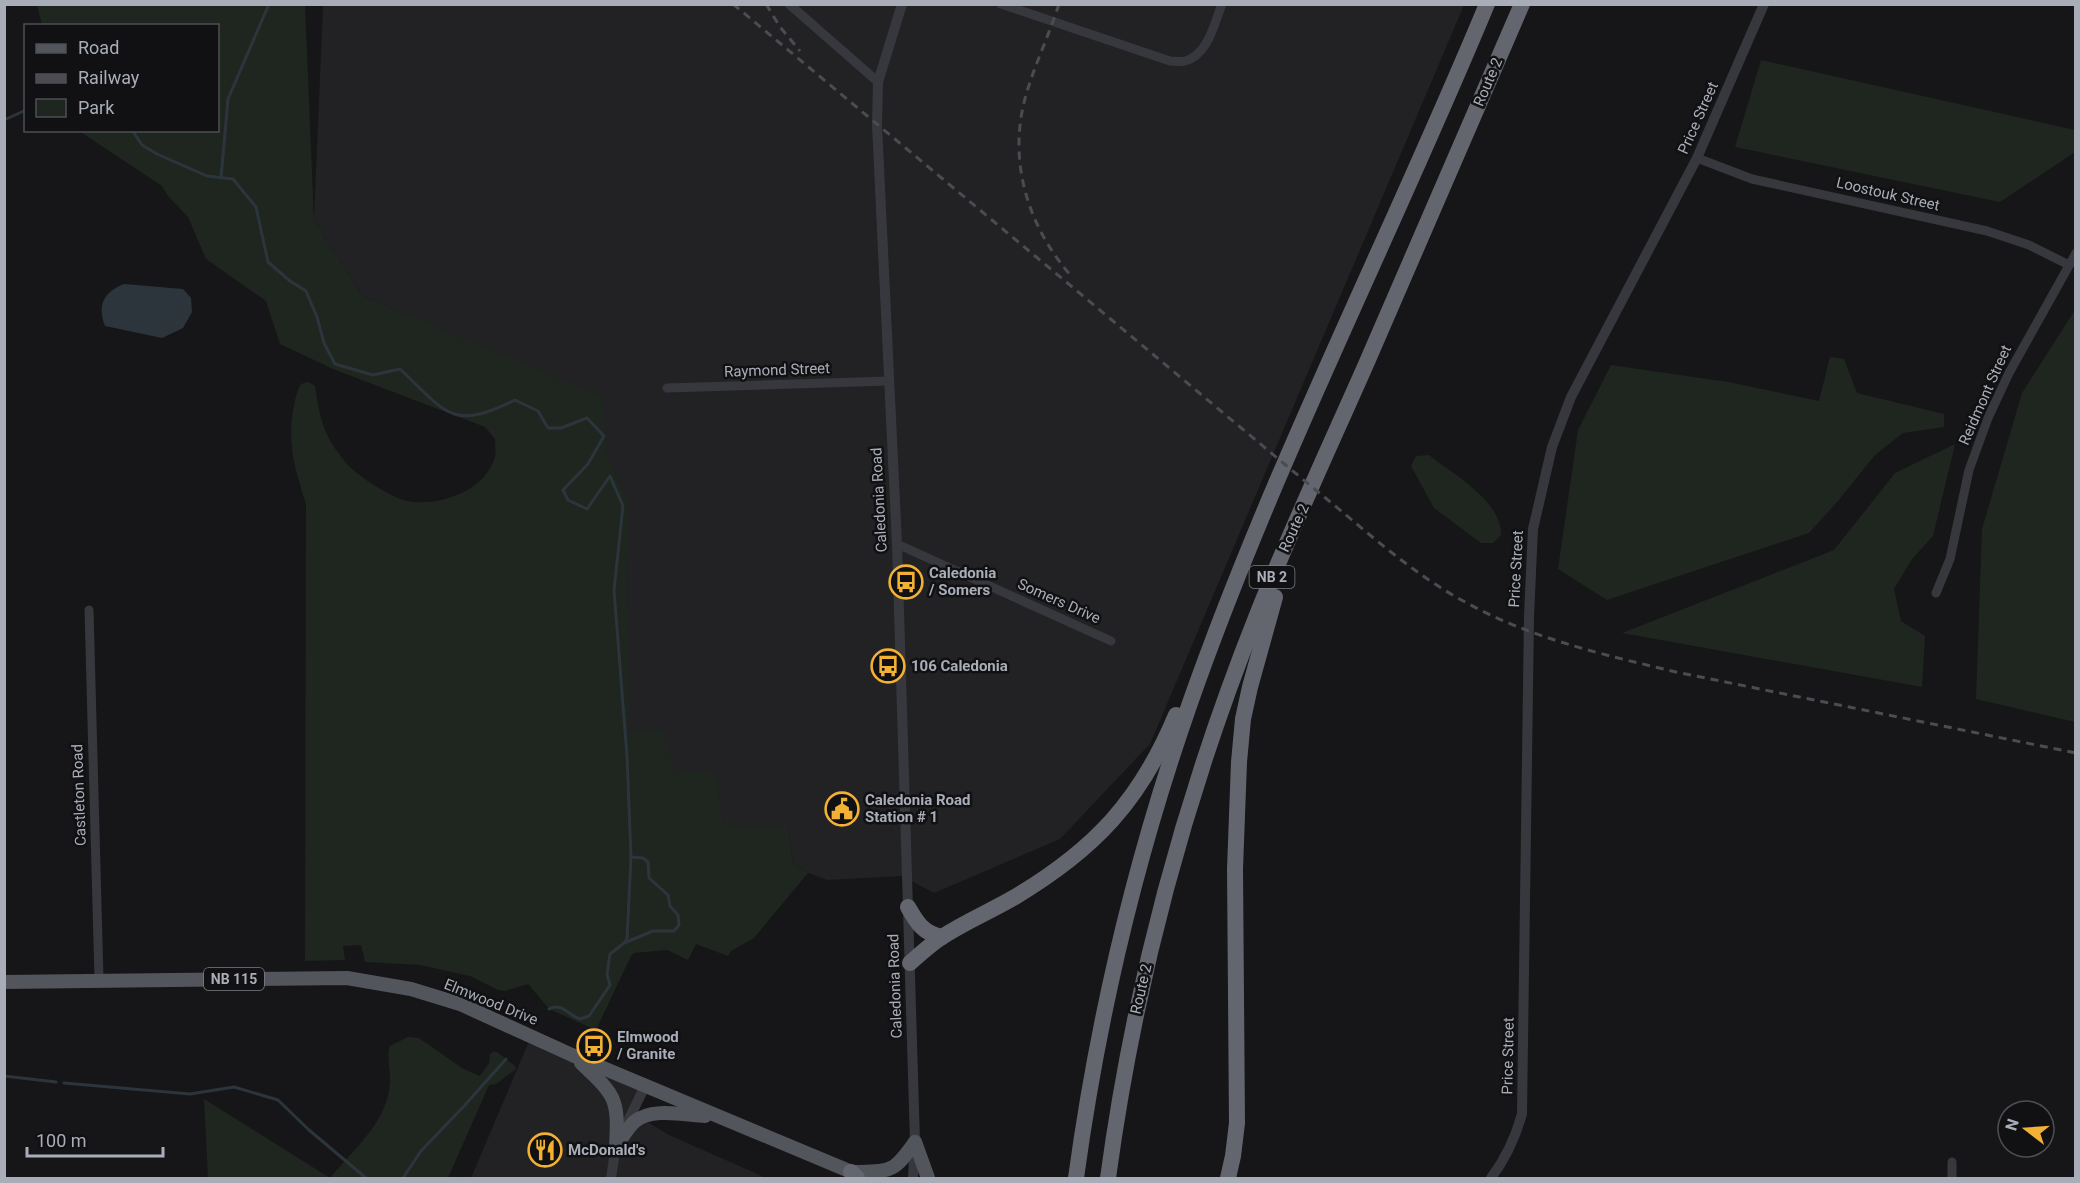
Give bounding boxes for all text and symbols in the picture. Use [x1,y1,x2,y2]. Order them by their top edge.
legend [24,24,219,132]
text: Road [78,37,119,58]
street label: Route 2 [1470,55,1506,109]
text: Railway [78,67,140,88]
street label: Price Street [1674,79,1722,157]
text: Park [78,97,115,118]
street label: Loostouk Street [1835,173,1941,215]
street label: Reidmont Street [1955,342,2015,448]
street label: Raymond Street [724,359,830,381]
street label: Caledonia Road [867,447,891,553]
street label: Route 2 [1275,501,1313,555]
street label: Price Street [1505,530,1527,608]
bus stop icon: Caledonia / Somers [888,564,924,600]
place label: Caledonia / Somers [928,564,996,599]
road number: NB 2 [1250,566,1294,588]
street label: Somers Drive [1015,575,1103,627]
bus stop icon: 106 Caledonia [870,648,906,684]
place label: 106 Caledonia [911,657,1008,675]
street label: Castleton Road [68,744,90,846]
public building icon: Caledonia Road Station # 1 [824,791,860,827]
place label: Caledonia Road Station # 1 [865,791,971,826]
street label: Caledonia Road [884,933,906,1039]
street label: Route 2 [1126,962,1156,1016]
road number: NB 115 [204,968,264,990]
street label: Elmwood Drive [441,975,541,1029]
street label: Price Street [1498,1017,1518,1095]
bus stop icon: Elmwood / Granite [576,1028,612,1064]
place label: Elmwood / Granite [616,1028,679,1063]
north arrow [1996,1099,2056,1159]
text: N [2001,1117,2023,1133]
scale bar [27,1120,164,1158]
text: 100 m [36,1130,87,1151]
restaurant icon: McDonald's [527,1132,563,1168]
place label: McDonald's [568,1141,646,1159]

